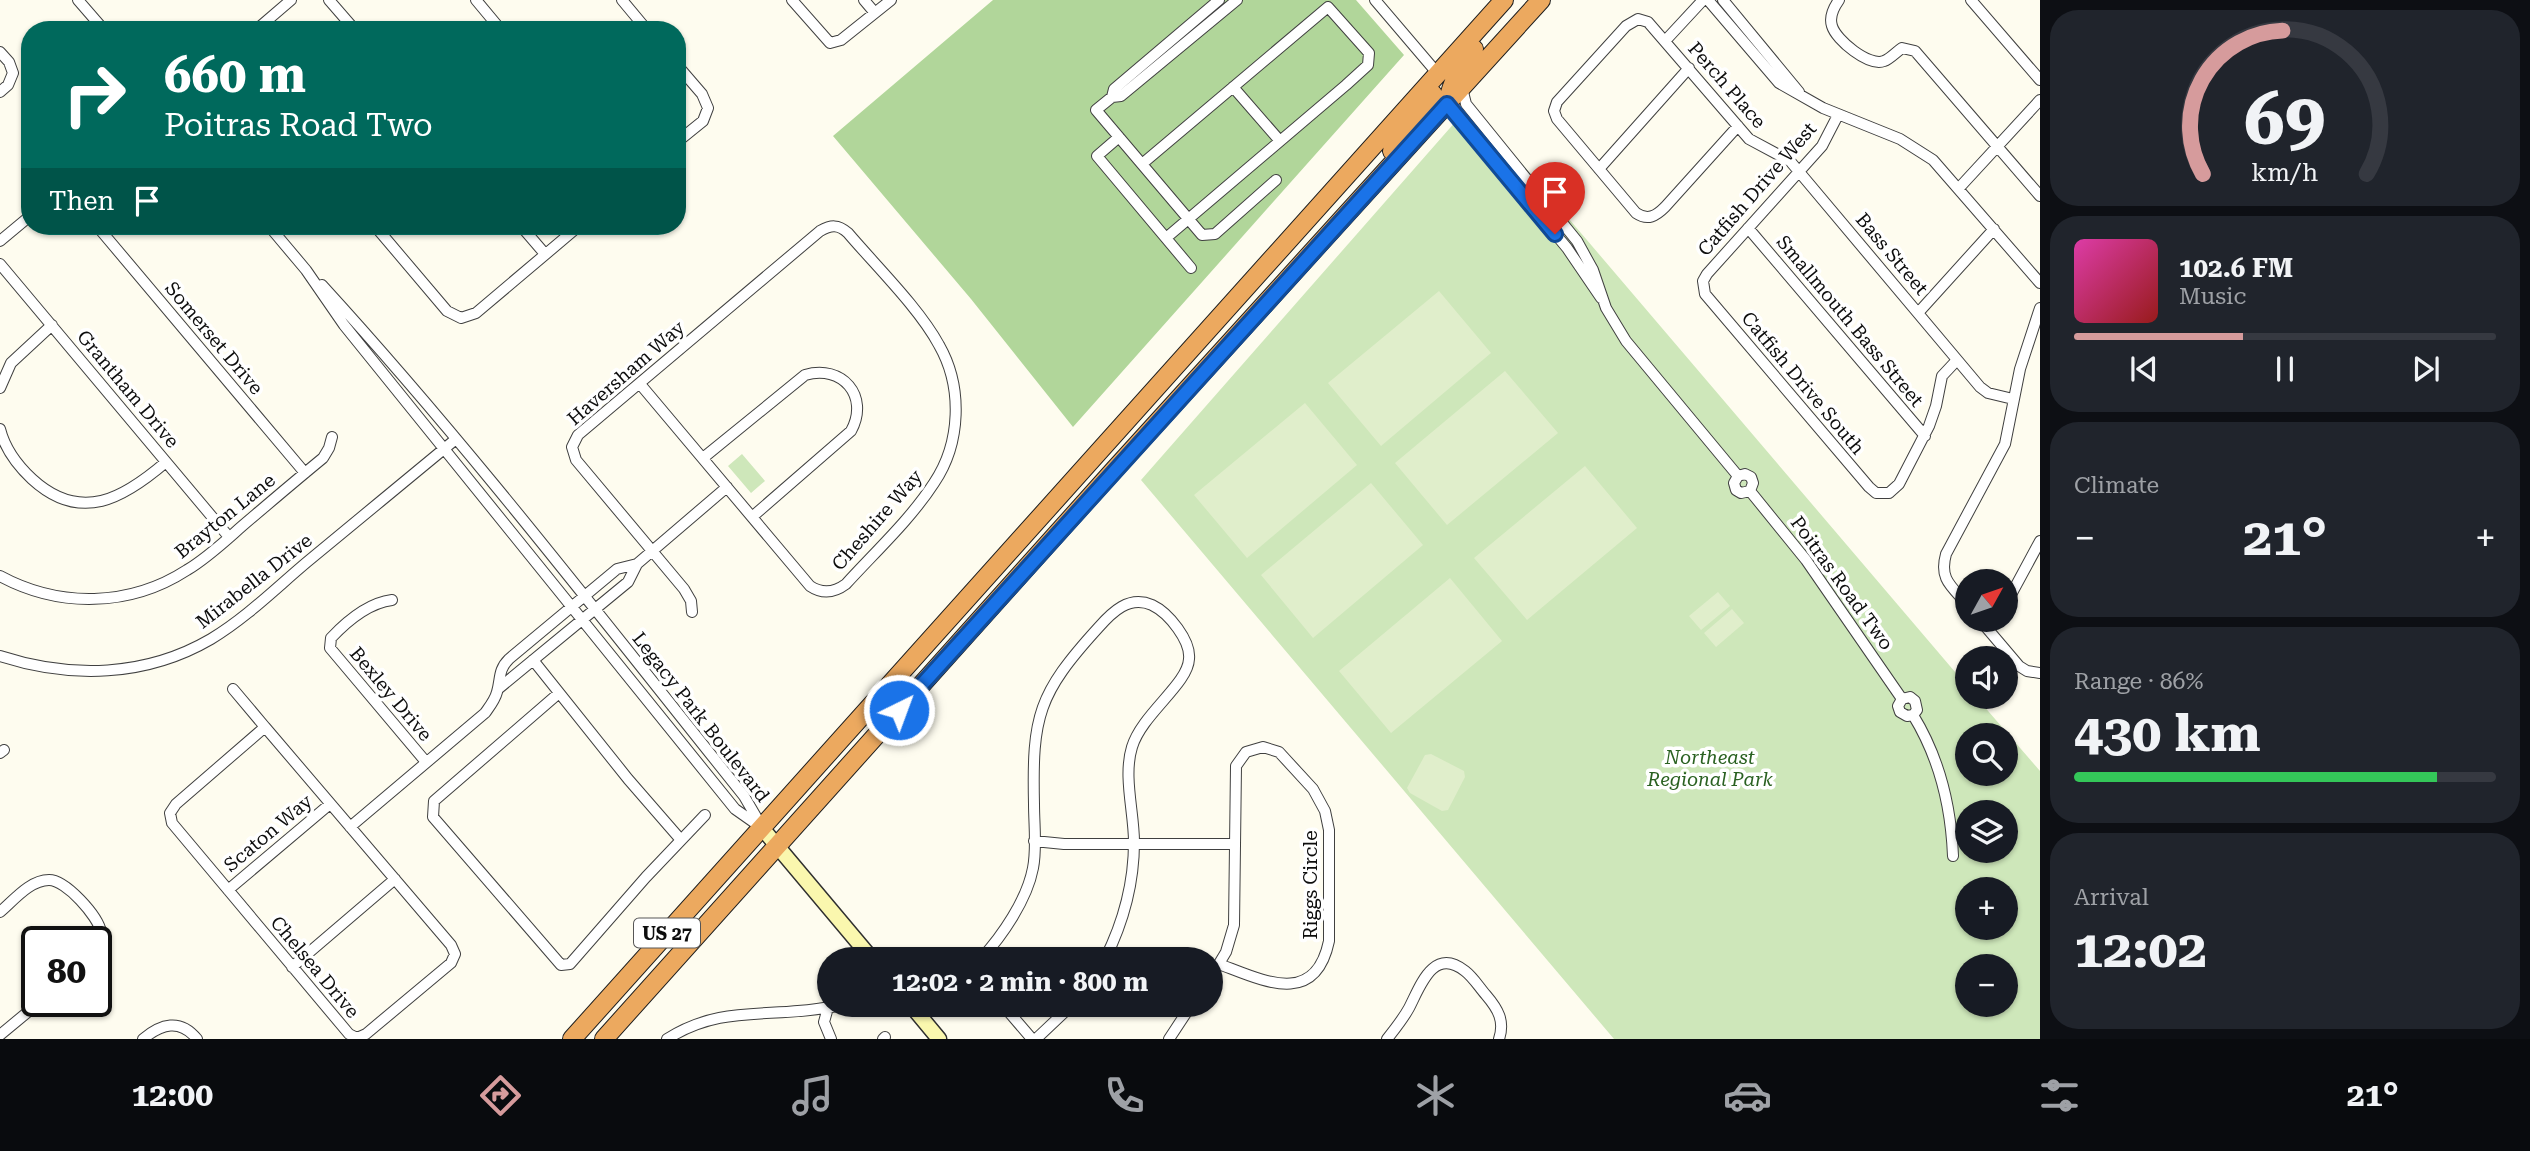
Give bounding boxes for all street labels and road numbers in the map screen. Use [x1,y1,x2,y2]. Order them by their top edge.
street label: Perch Place [1683,37,1771,133]
street label: Catfish Drive West [1693,118,1821,260]
street label: Bass Street [1851,208,1933,300]
street label: Smallmouth Bass Street [1772,231,1928,411]
street label: Somerset Drive [160,277,268,399]
street label: Catfish Drive South [1737,307,1869,459]
street label: Haversham Way [563,315,690,430]
street label: Grantham Drive [72,326,184,452]
street label: Cheshire Way [827,464,928,575]
street label: Brayton Lane [170,469,280,563]
street label: Poitras Road Two [1786,512,1898,654]
street label: Mirabella Drive [191,529,317,633]
street label: Legacy Park Boulevard [627,627,775,807]
street label: Bexley Drive [345,642,437,746]
street label: Scaton Way [219,789,317,877]
street label: Riggs Circle [1299,830,1322,940]
street label: Chelsea Drive [266,911,364,1023]
road number: US 27 [634,918,700,948]

